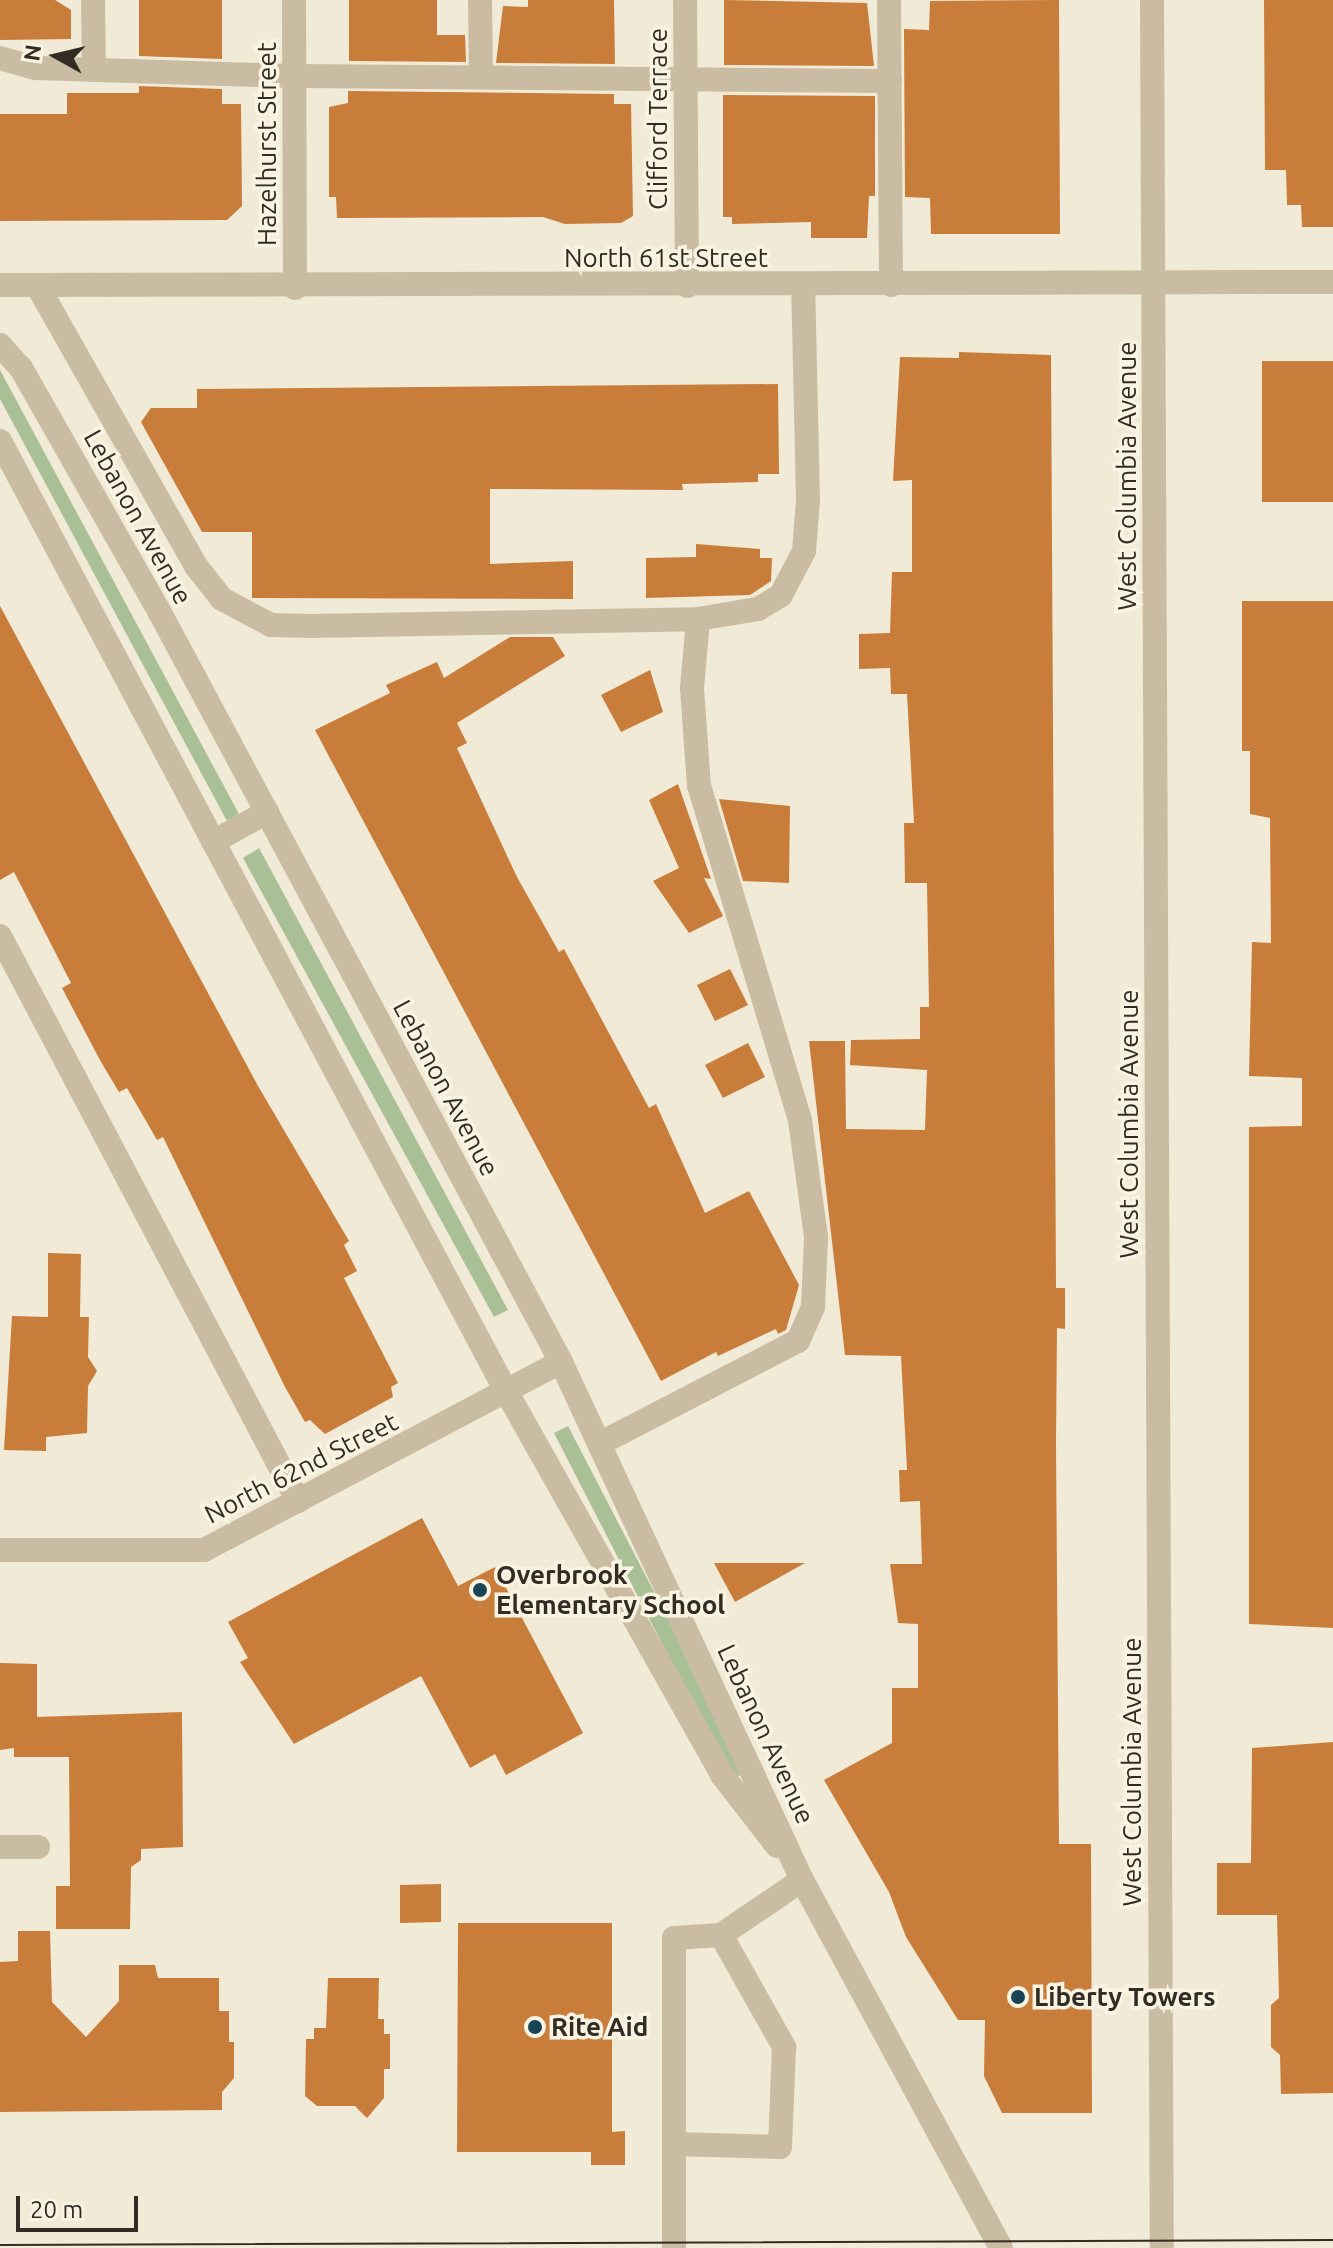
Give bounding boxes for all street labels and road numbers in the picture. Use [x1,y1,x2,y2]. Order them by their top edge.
street label: Clifford Terrace [642,28,674,210]
street label: Hazelhurst Street [251,42,283,246]
street label: North 61st Street [564,242,768,274]
street label: West Columbia Avenue [1111,341,1143,611]
street label: Lebanon Avenue [77,424,199,610]
street label: West Columbia Avenue [1113,989,1145,1259]
street label: Lebanon Avenue [387,995,505,1181]
street label: North 62nd Street [199,1406,403,1530]
street label: West Columbia Avenue [1116,1637,1148,1907]
street label: Lebanon Avenue [711,1639,821,1829]

